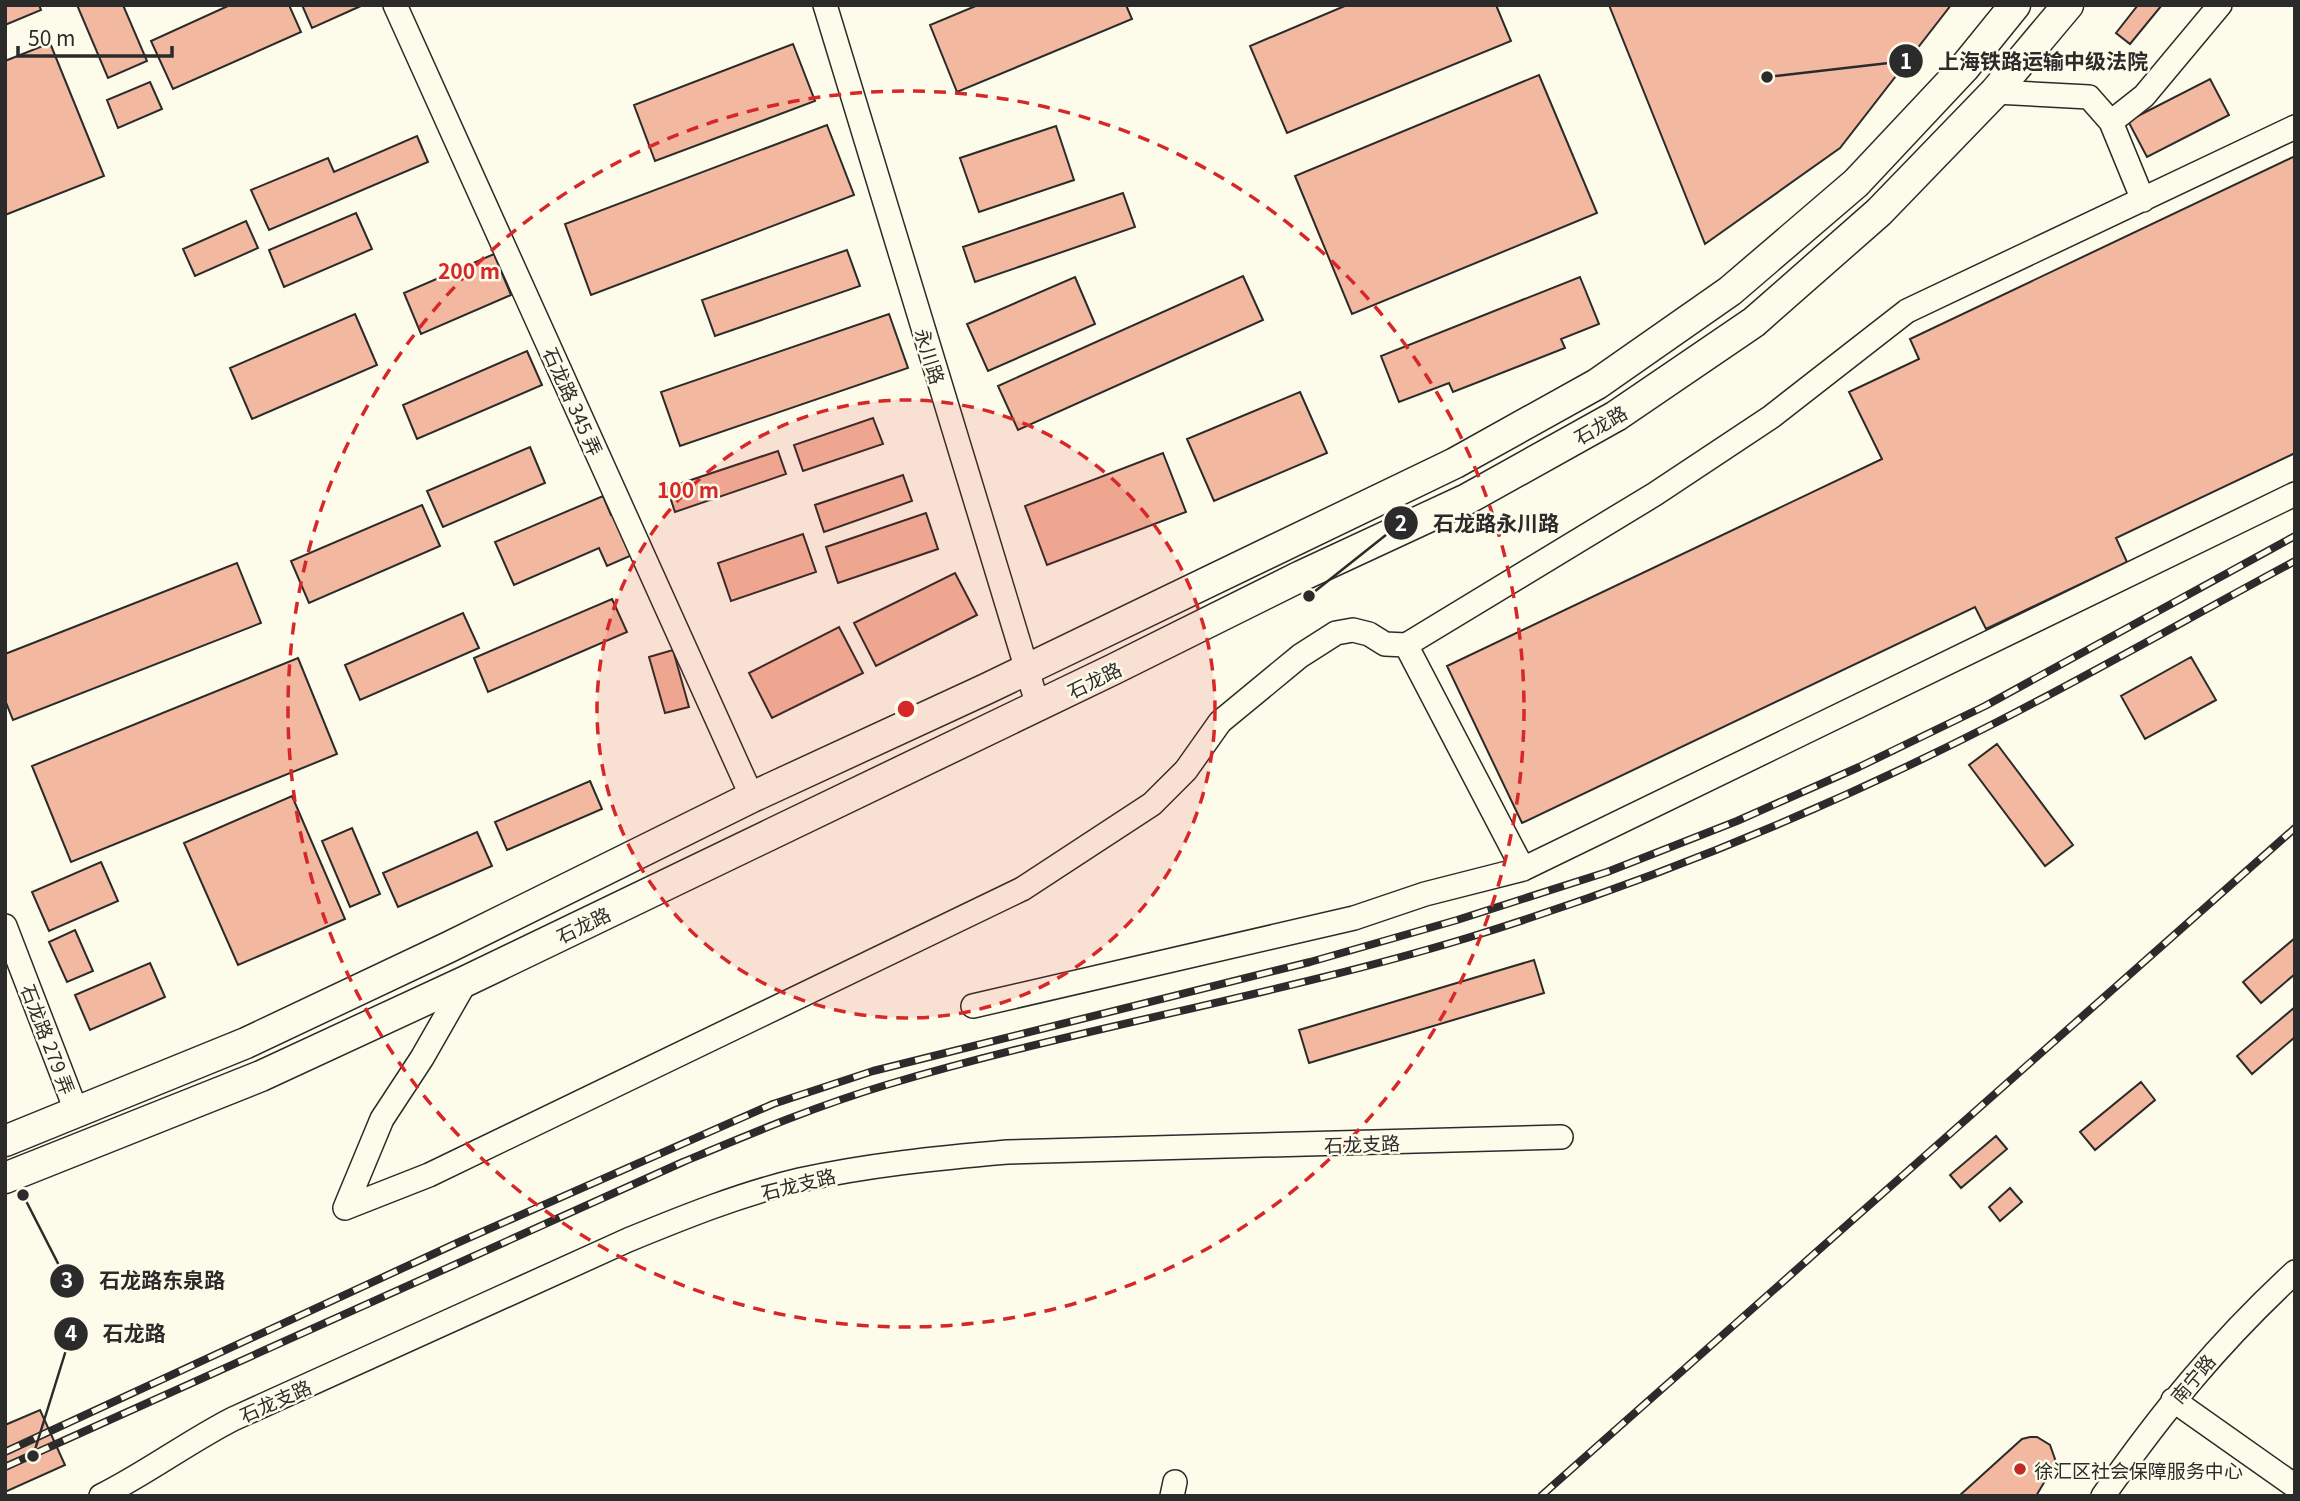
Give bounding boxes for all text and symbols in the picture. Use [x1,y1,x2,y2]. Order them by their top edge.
scale bar [18,14,172,58]
text: 50 m [28,22,75,52]
callout: 上海铁路运输中级法院 [1889,40,2162,82]
text: 1 [1900,45,1912,75]
text: 上海铁路运输中级法院 [1938,45,2148,75]
text: 200 m [438,255,500,285]
street label: 永川路 [910,325,952,387]
street label: 石龙路 345 弄 [538,342,610,460]
street label: 石龙路 [1569,398,1631,450]
text: 100 m [657,474,719,504]
callout: 石龙路永川路 [1384,502,1573,544]
text: 2 [1395,507,1407,537]
text: 石龙路永川路 [1433,507,1559,537]
street label: 石龙路 [1062,654,1126,704]
centre of rings [894,697,918,721]
street label: 石龙路 [551,899,615,949]
street label: 石龙路 279 弄 [16,980,82,1098]
street label: 石龙支路 [1324,1128,1400,1158]
street label: 石龙支路 [758,1161,838,1205]
callout: 石龙路东泉路 [50,1260,239,1302]
text: 3 [61,1264,73,1294]
text: 石龙路东泉路 [99,1264,225,1294]
callout: 石龙路 [53,1313,179,1355]
text: 4 [65,1317,77,1347]
text: 石龙路 [103,1317,166,1347]
street label: 南宁路 [2163,1347,2221,1409]
street label: 石龙支路 [235,1372,315,1428]
place label: 徐汇区社会保障服务中心 [2034,1456,2243,1483]
marker: 徐汇区社会保障服务中心 [2012,1461,2028,1477]

